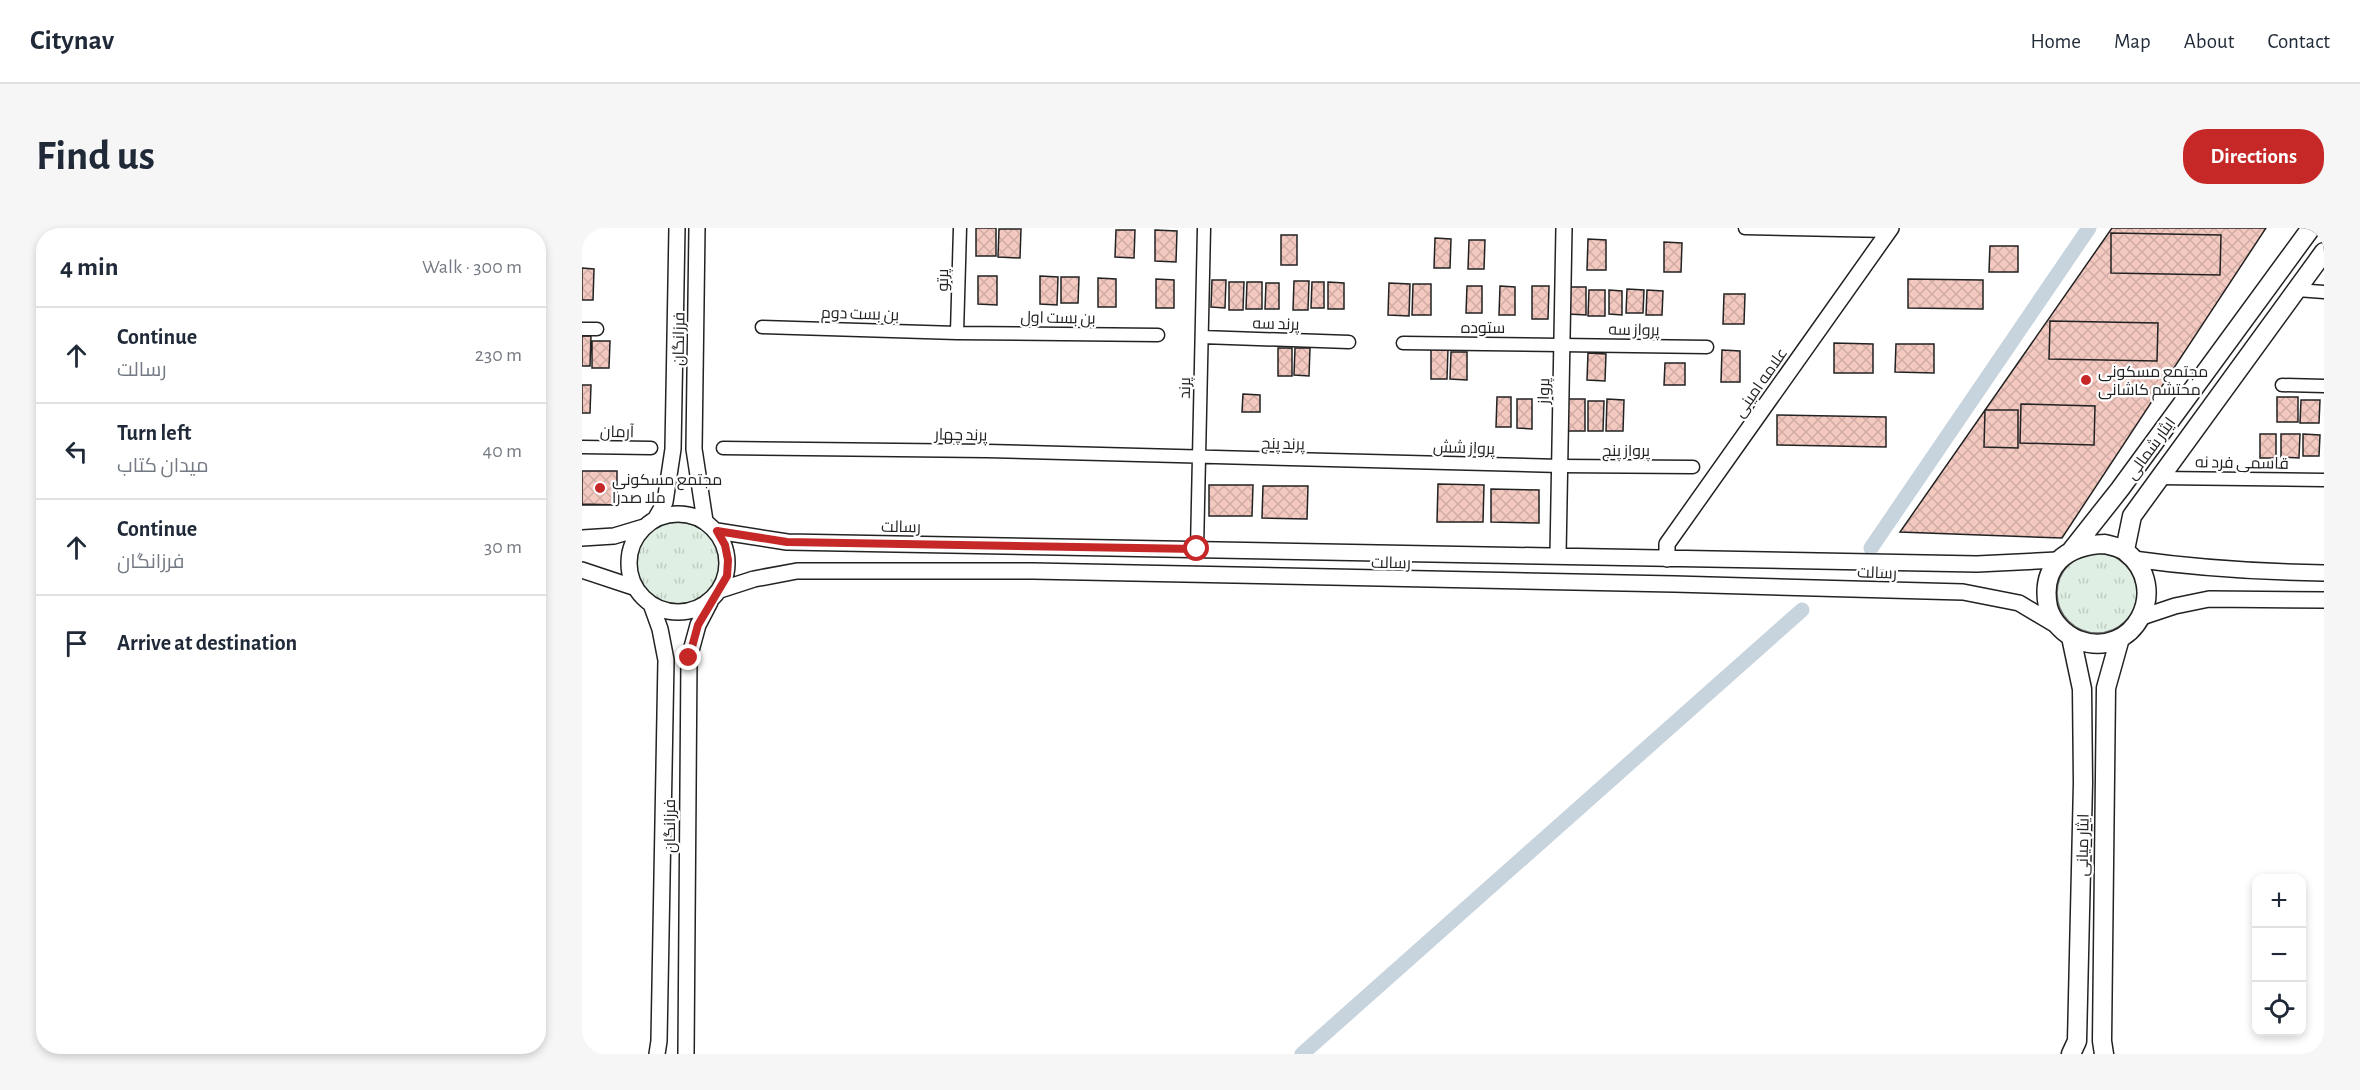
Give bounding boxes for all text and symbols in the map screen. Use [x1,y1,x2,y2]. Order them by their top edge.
text: Citynav [30,27,114,55]
text: Home [2030,31,2081,52]
text: Map [2114,31,2151,52]
text: About [2184,31,2234,52]
text: Contact [2267,31,2330,52]
button: Directions [2183,129,2324,184]
text: Find us [36,135,155,177]
text: 4 min [60,254,119,280]
text: Walk · 300 m [422,257,522,277]
street label: پرتو [935,268,954,292]
street label: بن بست دوم [820,305,899,326]
street label: بن بست اول [1020,309,1096,329]
street label: فرزانگان [671,312,689,366]
street label: پرند سه [1252,315,1300,336]
street label: ستوده [1461,320,1505,337]
street label: پرواز سه [1608,322,1661,341]
text: Continue [117,326,197,348]
icon: ahead [60,339,93,372]
text: 230 m [475,345,522,365]
street label: علامه امینی [1731,345,1792,421]
text: رسالت [117,360,167,380]
place label: مجتمع مسکونی محتشم کاشانی [2098,364,2208,401]
marker: مجتمع مسکونی محتشم کاشانی [2079,373,2093,387]
street label: پرند [1177,376,1196,399]
street label: پرواز [1536,377,1555,405]
street label: ایثار شمالی [2122,414,2180,484]
text: Turn left [117,422,191,444]
street label: آرمان [600,423,635,442]
street label: پرند چهار [933,427,988,446]
icon: left [60,435,93,468]
street label: پرند پنج [1261,436,1306,455]
street label: پرواز شش [1433,438,1496,460]
text: 40 m [483,441,522,461]
street label: پرواز پنج [1602,443,1651,462]
street label: قاسمی فرد نه [2195,454,2289,474]
text: میدان کتاب [117,456,209,476]
place label: مجتمع مسکونی ملا صدرا [612,472,722,507]
marker: مجتمع مسکونی ملا صدرا [593,481,607,495]
text: Continue [117,518,197,540]
street label: رسالت [881,519,921,536]
icon: ahead [60,531,93,564]
route start [1183,535,1209,561]
text: 30 m [484,537,522,557]
text: فرزانگان [117,552,185,572]
street label: رسالت [1371,555,1411,572]
street label: رسالت [1857,564,1897,583]
icon: arrive [60,627,93,660]
text: Arrive at destination [117,632,297,654]
route end [675,644,701,670]
street label: فرزانگان [662,799,680,853]
street label: ایثار میانی [2073,813,2094,877]
map controls [2252,874,2306,1036]
button: + [2252,874,2306,928]
button: − [2252,928,2306,982]
button: locate [2252,982,2306,1036]

